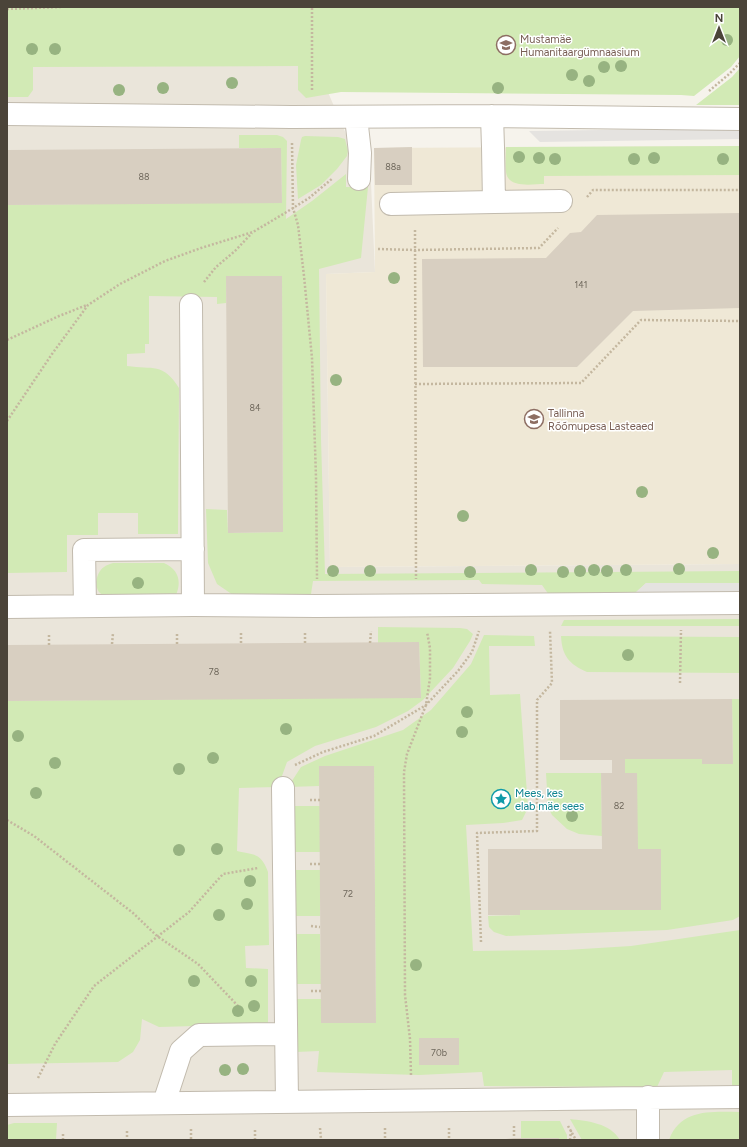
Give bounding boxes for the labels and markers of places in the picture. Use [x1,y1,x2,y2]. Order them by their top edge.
place label: Mustamäe Humanitaargümnaasium [520,33,640,59]
school or university icon: Mustamäe Humanitaargümnaasium [495,34,517,56]
place label: Tallinna Rõõmupesa Lasteaed [548,407,654,433]
school or university icon: Tallinna Rõõmupesa Lasteaed [523,408,545,430]
place label: Mees, kes elab mäe sees [515,787,584,813]
place icon: Mees, kes elab mäe sees [490,788,512,810]

